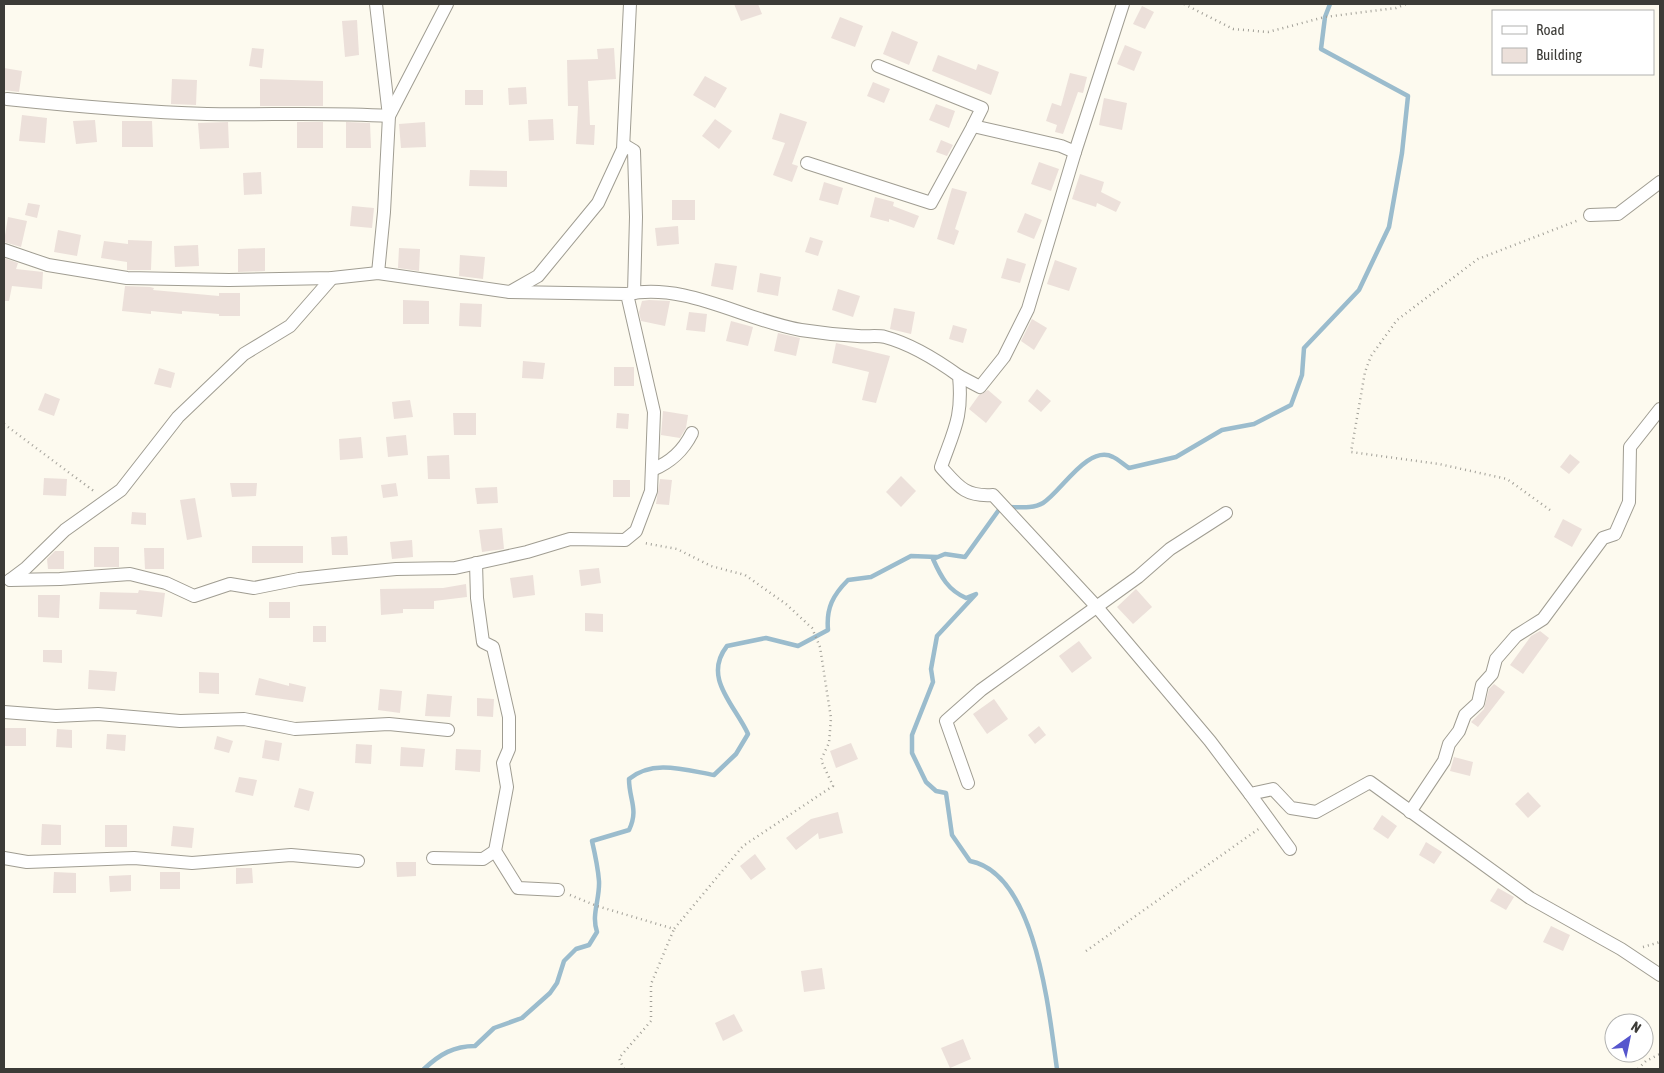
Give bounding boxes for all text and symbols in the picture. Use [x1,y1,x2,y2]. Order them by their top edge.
legend [1492,10,1654,75]
text: Road [1536,21,1565,38]
text: Building [1536,46,1582,63]
north arrow [1604,1013,1654,1063]
text: N [1628,1018,1644,1036]

